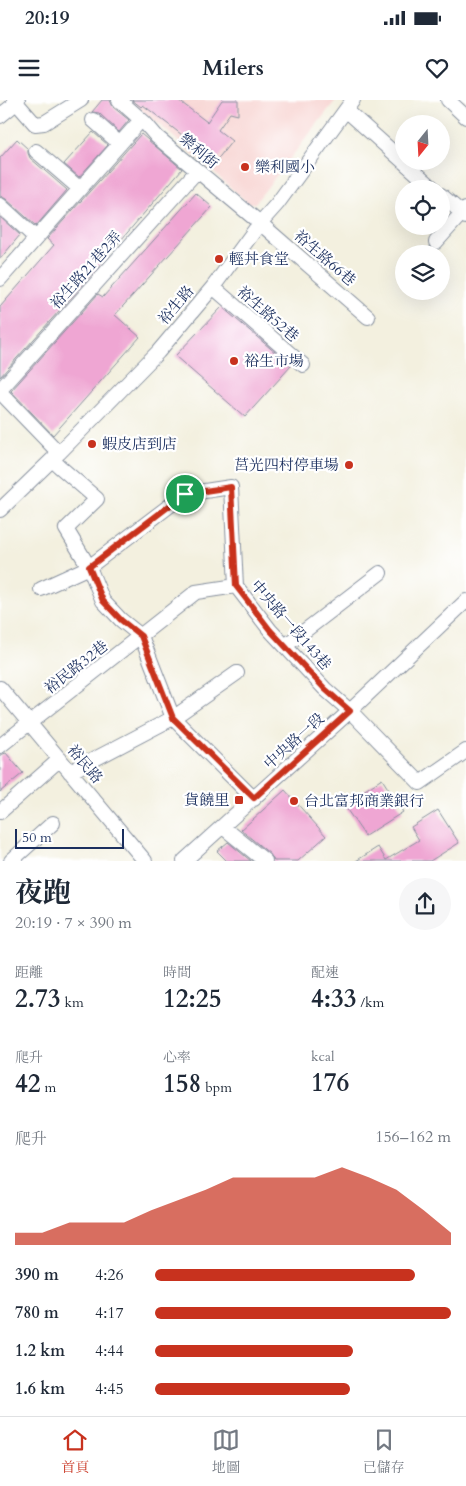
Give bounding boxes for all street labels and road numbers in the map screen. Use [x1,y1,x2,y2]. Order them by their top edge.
street label: 樂利街 [175,129,223,173]
street label: 裕生路66巷 [290,226,360,290]
street label: 裕生路21巷2弄 [46,227,126,313]
street label: 裕生路 [154,281,198,329]
street label: 裕生路52巷 [233,282,303,346]
street label: 中央路一段143巷 [246,576,336,674]
street label: 裕民路32巷 [40,636,112,698]
street label: 中央路一段 [259,708,329,774]
street label: 裕民路 [63,740,107,788]

